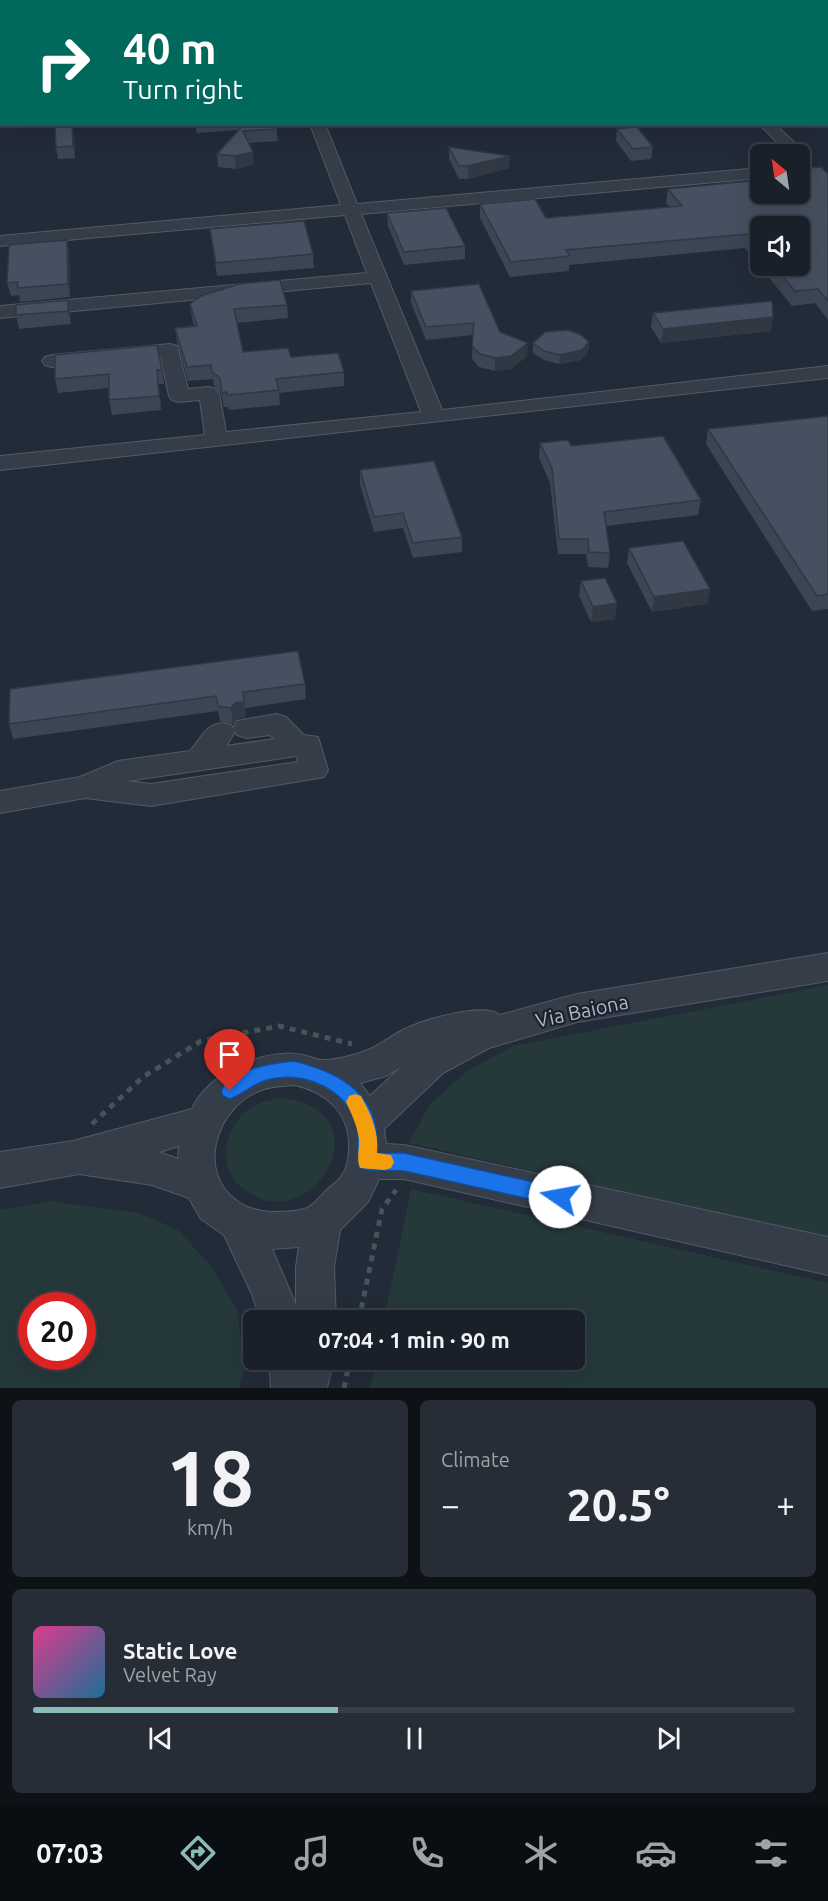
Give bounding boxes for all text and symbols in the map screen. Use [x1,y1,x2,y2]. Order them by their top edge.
icon: right [24,24,102,102]
text: 40 m [123,25,217,72]
text: Turn right [123,74,243,104]
north arrow [750,144,810,204]
map controls [750,144,810,276]
button: sound [750,216,810,276]
street label: Via Baiona [533,989,630,1032]
pin [204,1029,255,1091]
icon: arrive [213,1038,246,1071]
position arrow [528,1165,592,1229]
speed limit sign: 20 [18,1292,96,1370]
text: 07:04 · 1 min · 90 m [318,1327,510,1352]
text: 18 [166,1433,254,1521]
text: Climate [441,1448,510,1471]
text: 20.5° [566,1479,670,1530]
text: − [441,1486,460,1523]
text: + [776,1486,795,1523]
text: km/h [187,1516,233,1539]
text: Static Love [123,1638,238,1663]
text: Velvet Ray [123,1663,217,1686]
icon: previous [144,1722,177,1755]
icon: pause [398,1722,431,1755]
icon: next [652,1722,685,1755]
icon: directions [177,1832,219,1874]
icon: music [291,1832,333,1874]
icon: phone [406,1832,448,1874]
icon: climate [520,1832,562,1874]
icon: car [635,1832,677,1874]
icon: filters [750,1832,792,1874]
text: 07:03 [36,1838,104,1868]

